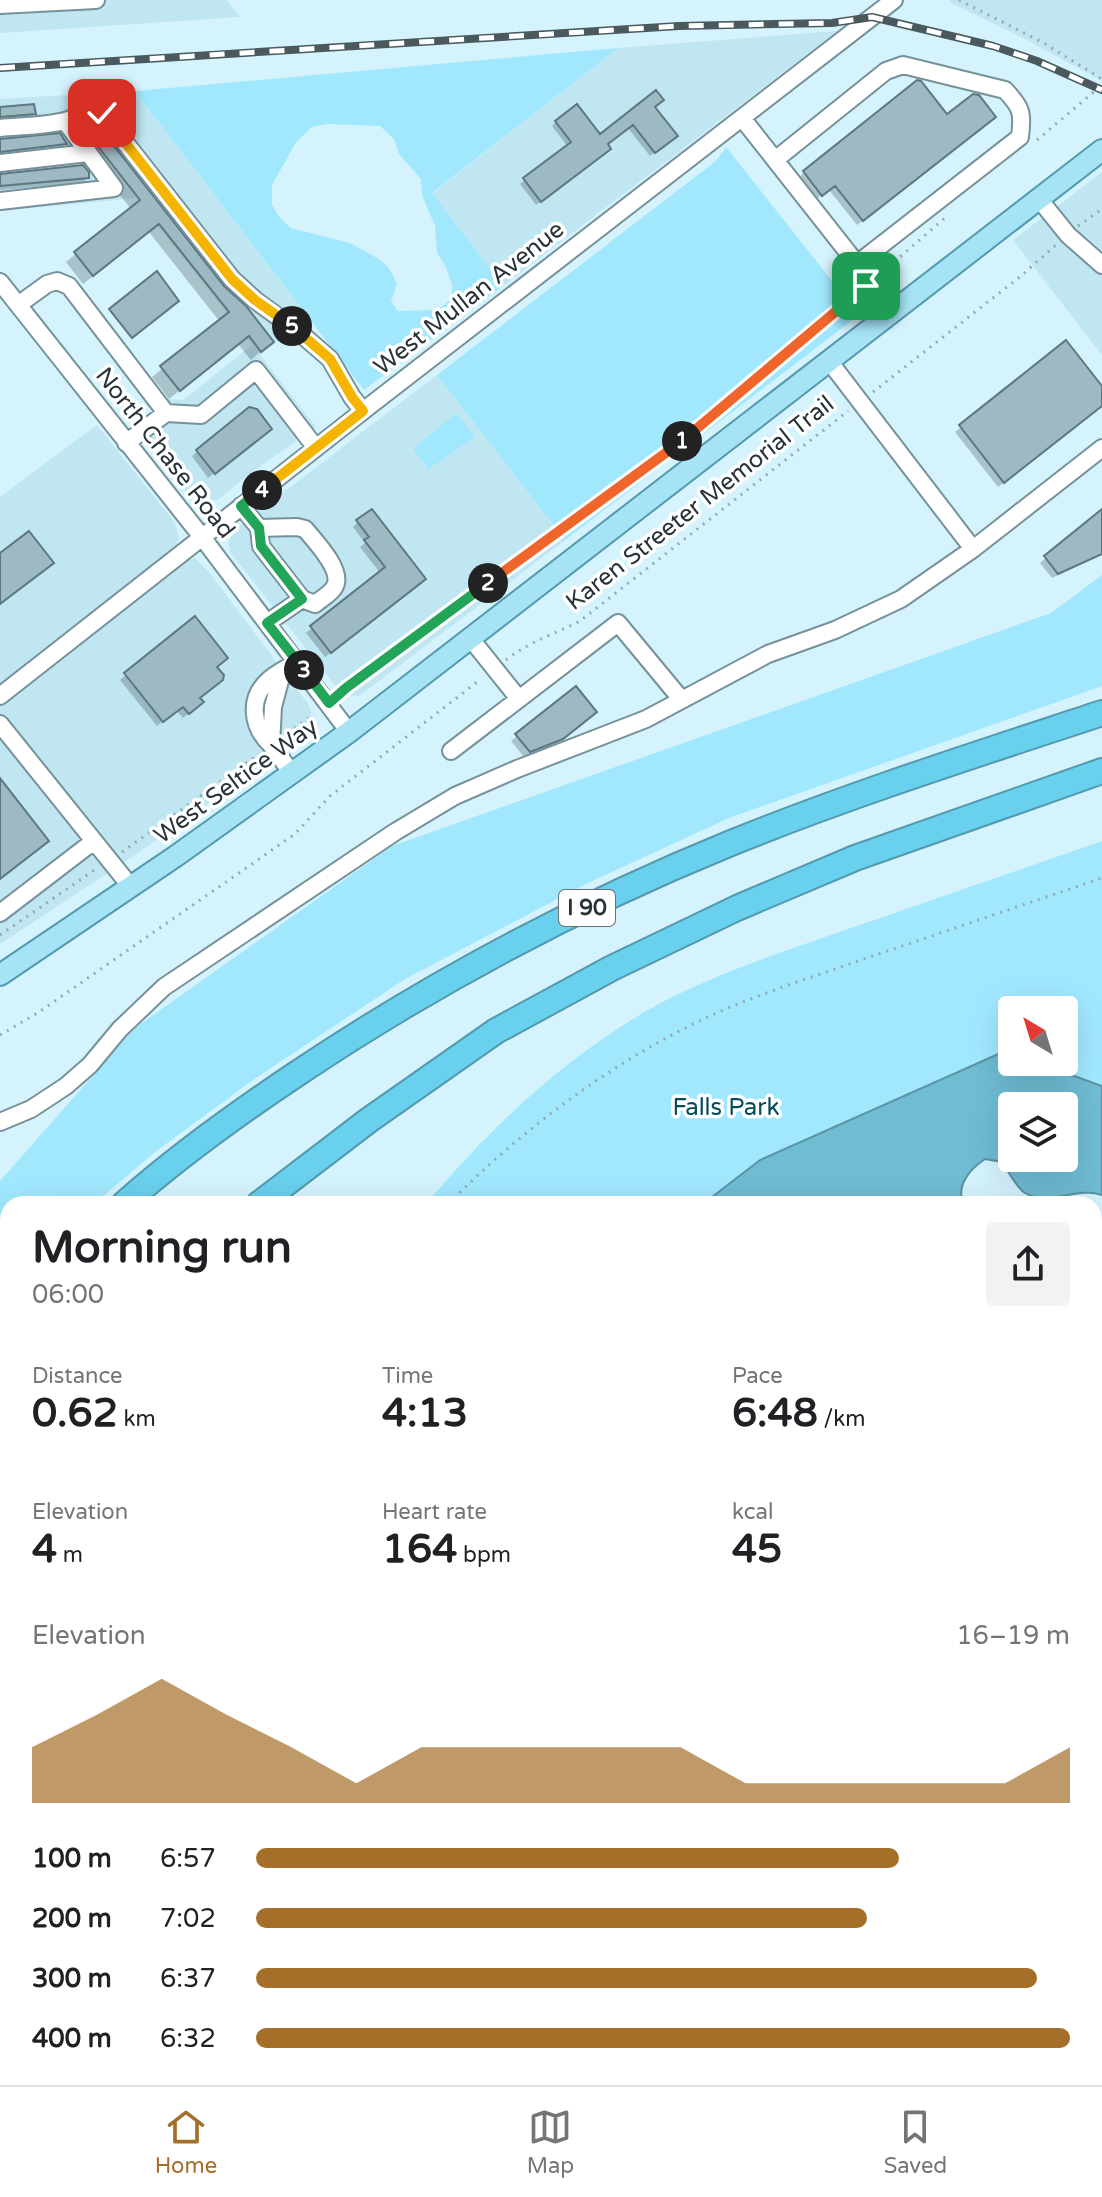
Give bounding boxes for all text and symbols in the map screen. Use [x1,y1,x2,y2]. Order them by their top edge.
pin [68,79,136,147]
icon: check [80,91,124,135]
street label: West Mullan Avenue [368,215,570,381]
pin [832,252,900,320]
icon: arrive [844,264,888,308]
pin: 5 [272,306,312,346]
text: 5 [285,313,299,339]
street label: North Chase Road [89,362,241,544]
street label: Karen Streeter Memorial Trail [560,389,840,617]
pin: 1 [662,421,702,461]
text: 1 [675,428,689,454]
pin: 4 [242,470,282,510]
text: 4 [255,477,269,503]
pin: 2 [468,563,508,603]
text: 2 [481,570,495,596]
pin: 3 [284,650,324,690]
text: 3 [297,657,311,683]
street label: West Seltice Way [149,712,324,850]
road number: I 90 [559,890,615,926]
north arrow [998,996,1078,1076]
map controls [998,996,1078,1172]
button: layers [998,1092,1078,1172]
park label: Falls Park [672,1093,780,1122]
text: Morning run [32,1222,292,1275]
button: share [986,1222,1070,1306]
text: 06:00 [32,1279,104,1310]
text: Distance [32,1363,123,1389]
text: Time [382,1363,433,1389]
text: Pace [732,1363,783,1389]
text: 0.62 [32,1389,118,1437]
text: 4:13 [382,1389,468,1437]
text: 6:48 [732,1389,818,1437]
text: km [118,1406,156,1432]
text: /km [818,1406,865,1432]
text: Elevation [32,1499,128,1525]
text: Heart rate [382,1499,487,1525]
text: kcal [732,1499,773,1525]
text: 4 [32,1525,57,1573]
text: 164 [382,1525,457,1573]
text: 45 [732,1525,782,1573]
text: m [57,1542,83,1568]
text: bpm [457,1542,511,1568]
text: Elevation [32,1620,146,1651]
text: 16–19 m [956,1620,1070,1651]
text: 100 m [32,1843,112,1874]
text: 6:57 [160,1843,216,1874]
text: 200 m [32,1903,112,1934]
text: 7:02 [160,1903,216,1934]
text: 300 m [32,1963,112,1994]
text: 6:37 [160,1963,216,1994]
text: 400 m [32,2023,112,2054]
text: 6:32 [160,2023,216,2054]
tab: Home [155,2105,217,2179]
tab: Map [527,2105,574,2179]
tab: Saved [884,2105,947,2179]

